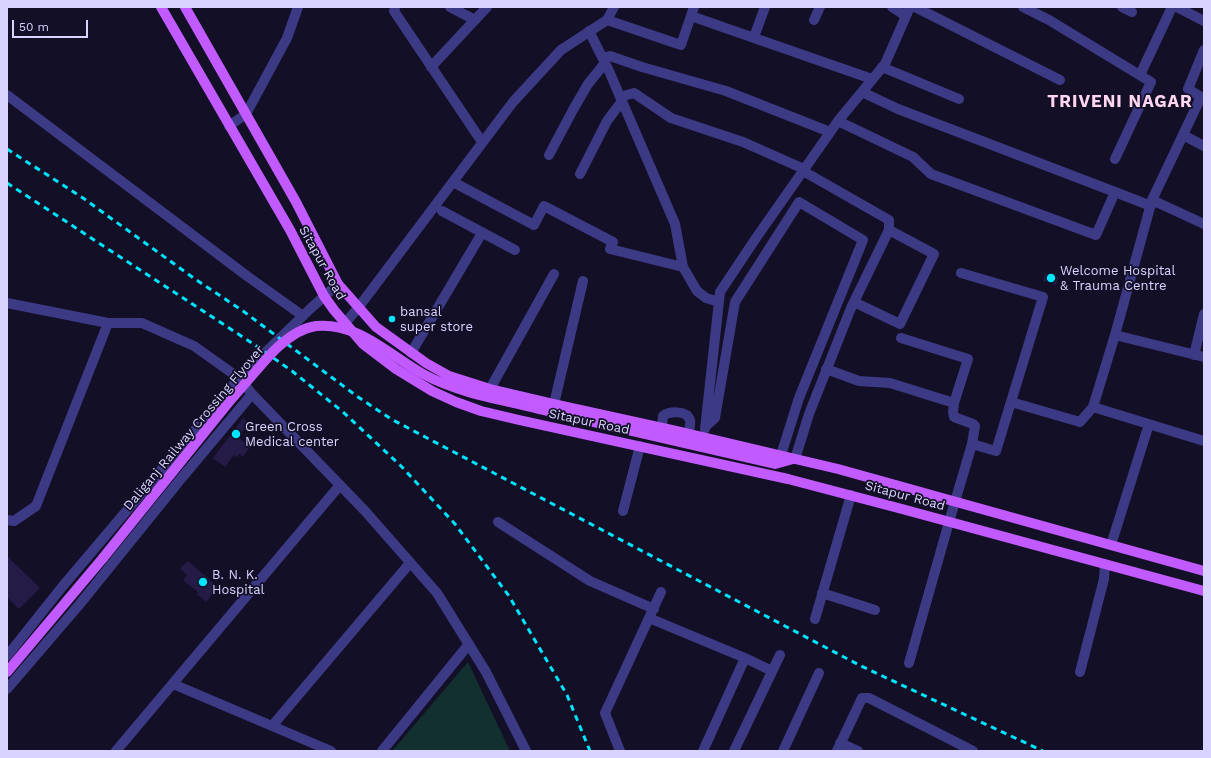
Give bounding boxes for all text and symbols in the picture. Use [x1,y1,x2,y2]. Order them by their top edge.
scale bar [14,12,90,38]
text: 50 m [19,20,49,34]
district label: TRIVENI NAGAR [1047,92,1193,112]
street label: Sitapur Road [295,223,349,303]
place label: Welcome Hospital & Trauma Centre [1060,263,1175,294]
marker: Welcome Hospital & Trauma Centre [1045,272,1057,284]
place label: bansal super store [400,304,473,335]
marker: bansal super store [387,314,397,324]
street label: Daliganj Railway Crossing Flyover [120,342,268,514]
street label: Sitapur Road [547,406,631,438]
place label: Green Cross Medical center [245,419,339,450]
marker: Green Cross Medical center [230,428,242,440]
street label: Sitapur Road [863,478,947,514]
place label: B. N. K. Hospital [212,567,264,598]
marker: B. N. K. Hospital [197,576,209,588]

